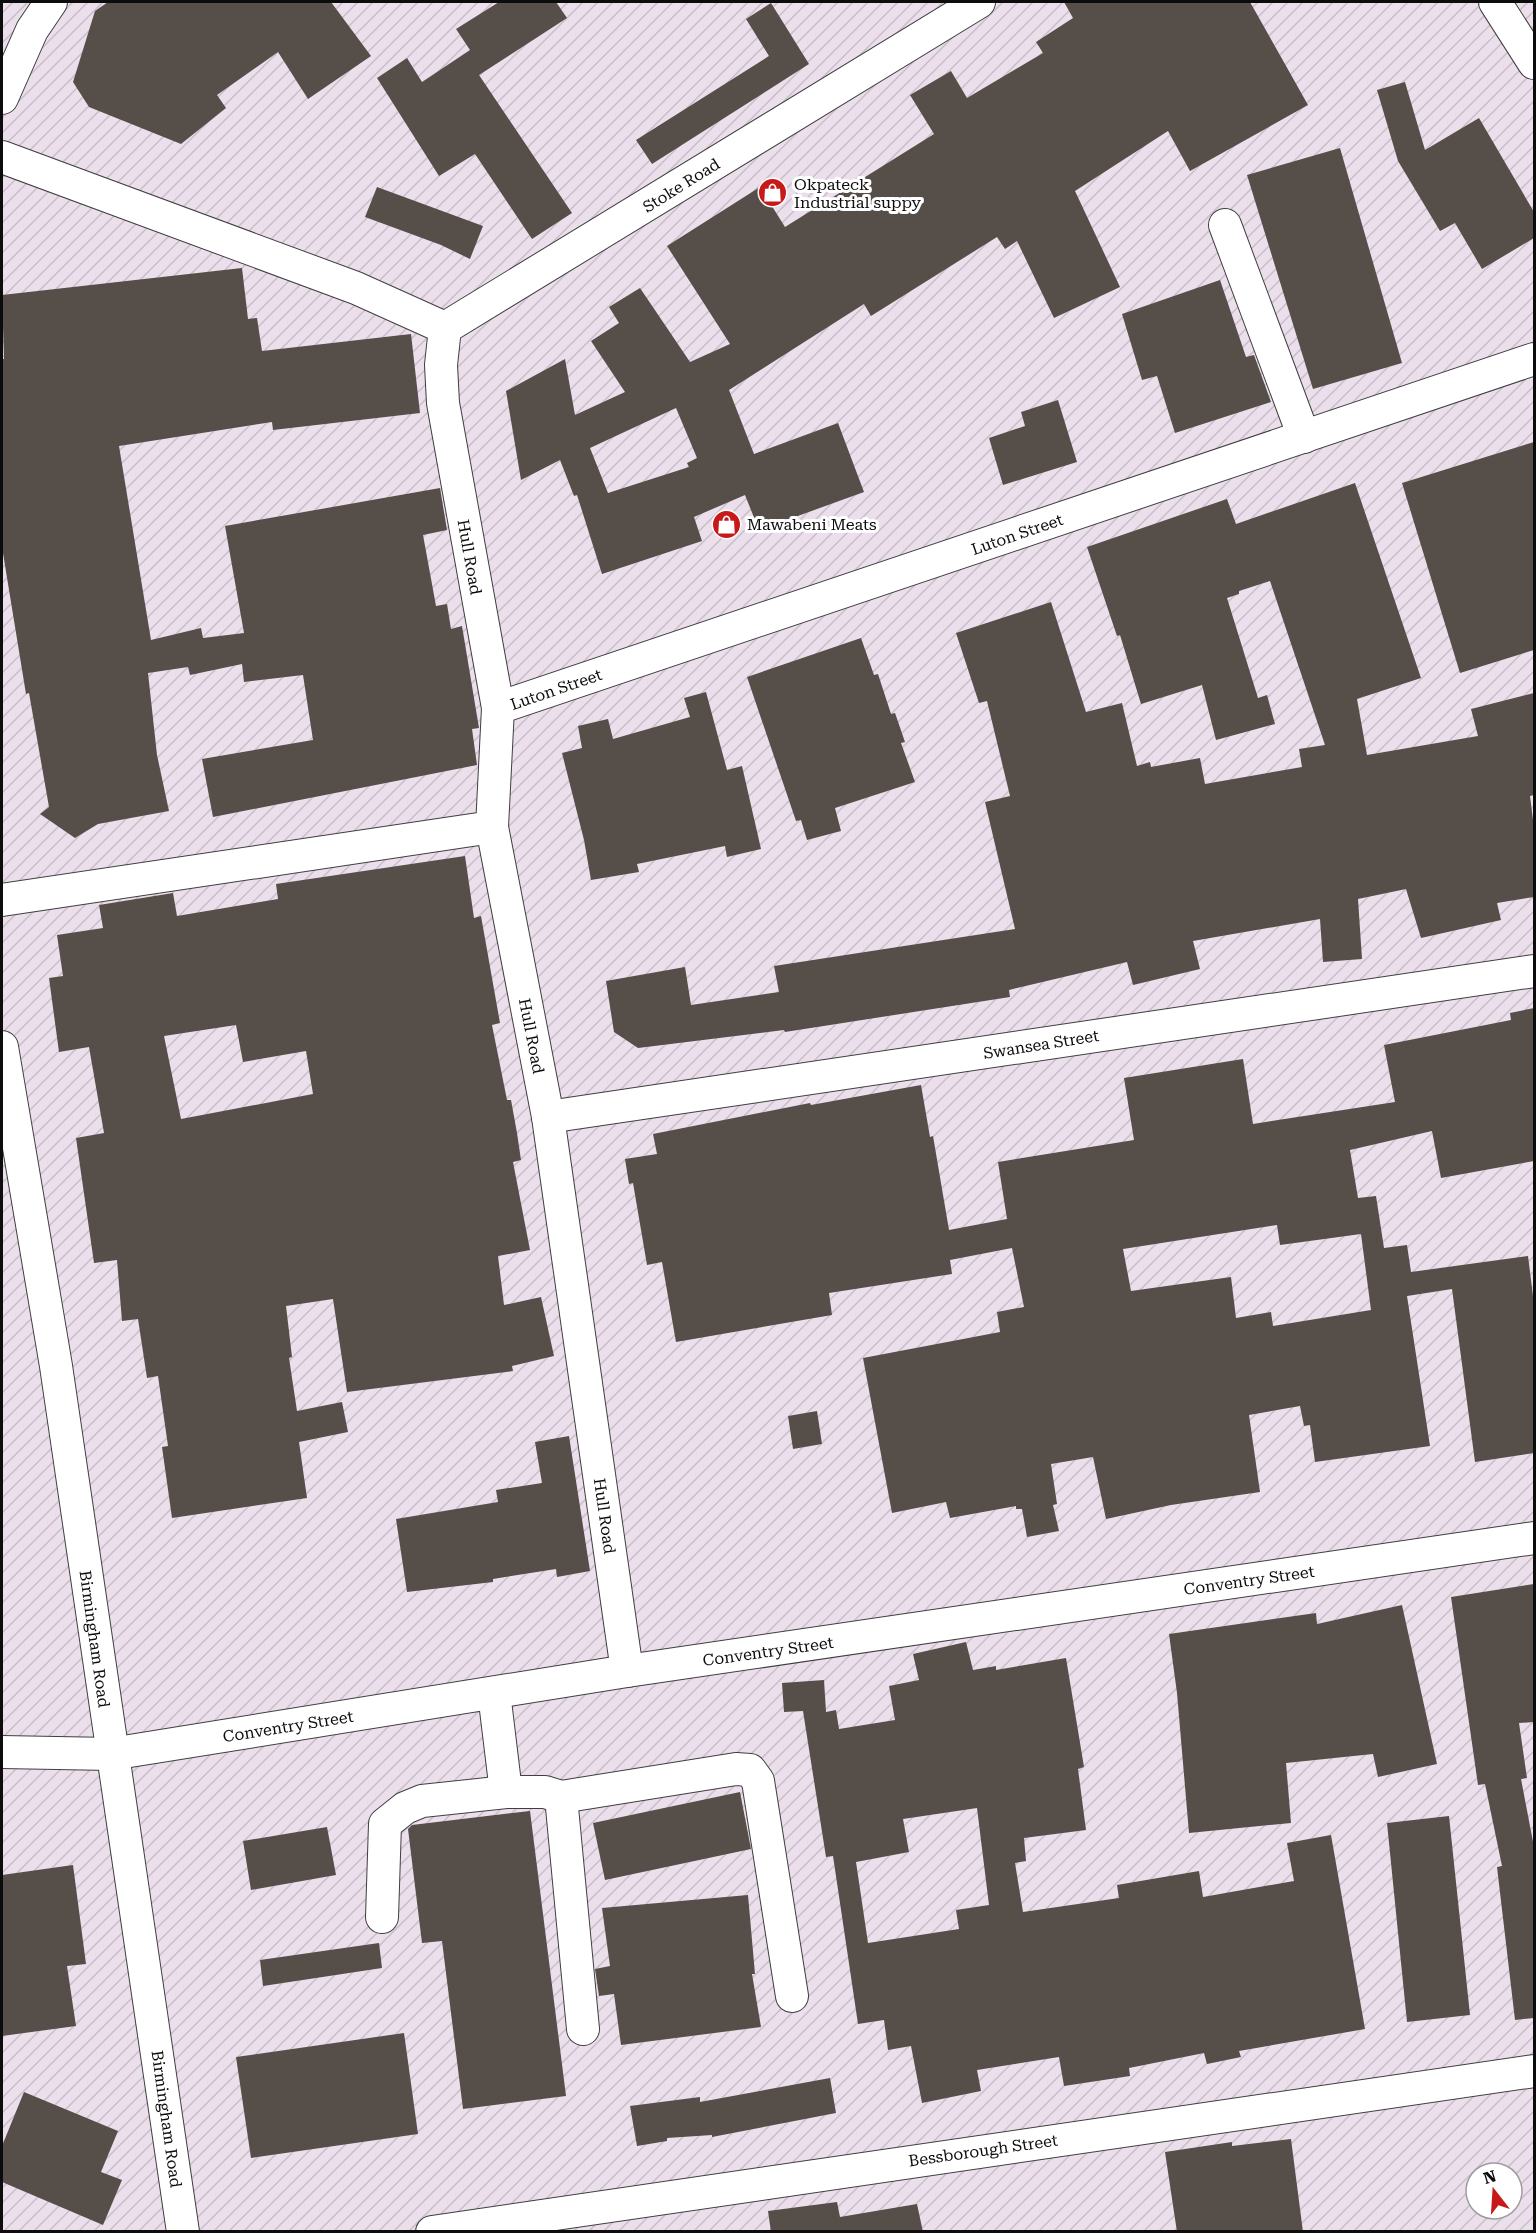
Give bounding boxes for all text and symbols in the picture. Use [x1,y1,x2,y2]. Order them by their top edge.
street label: Stoke Road [639,154,723,217]
place label: Okpateck Industrial suppy [794,175,922,212]
shop icon: Okpateck Industrial suppy [757,177,789,209]
shop icon: Mawabeni Meats [710,508,742,540]
street label: Luton Street [969,510,1066,559]
place label: Mawabeni Meats [747,515,877,534]
street label: Hull Road [454,518,486,596]
street label: Luton Street [508,665,605,714]
street label: Hull Road [515,997,548,1075]
street label: Swansea Street [982,1026,1100,1063]
street label: Hull Road [590,1477,619,1555]
street label: Conventry Street [1182,1562,1316,1599]
street label: Birmingham Road [75,1569,114,1709]
street label: Conventry Street [701,1633,835,1670]
street label: Conventry Street [221,1707,355,1746]
street label: Birmingham Road [147,2049,186,2189]
street label: Bessborough Street [907,2131,1059,2170]
north arrow [1464,2161,1524,2221]
text: N [1481,2166,1498,2188]

